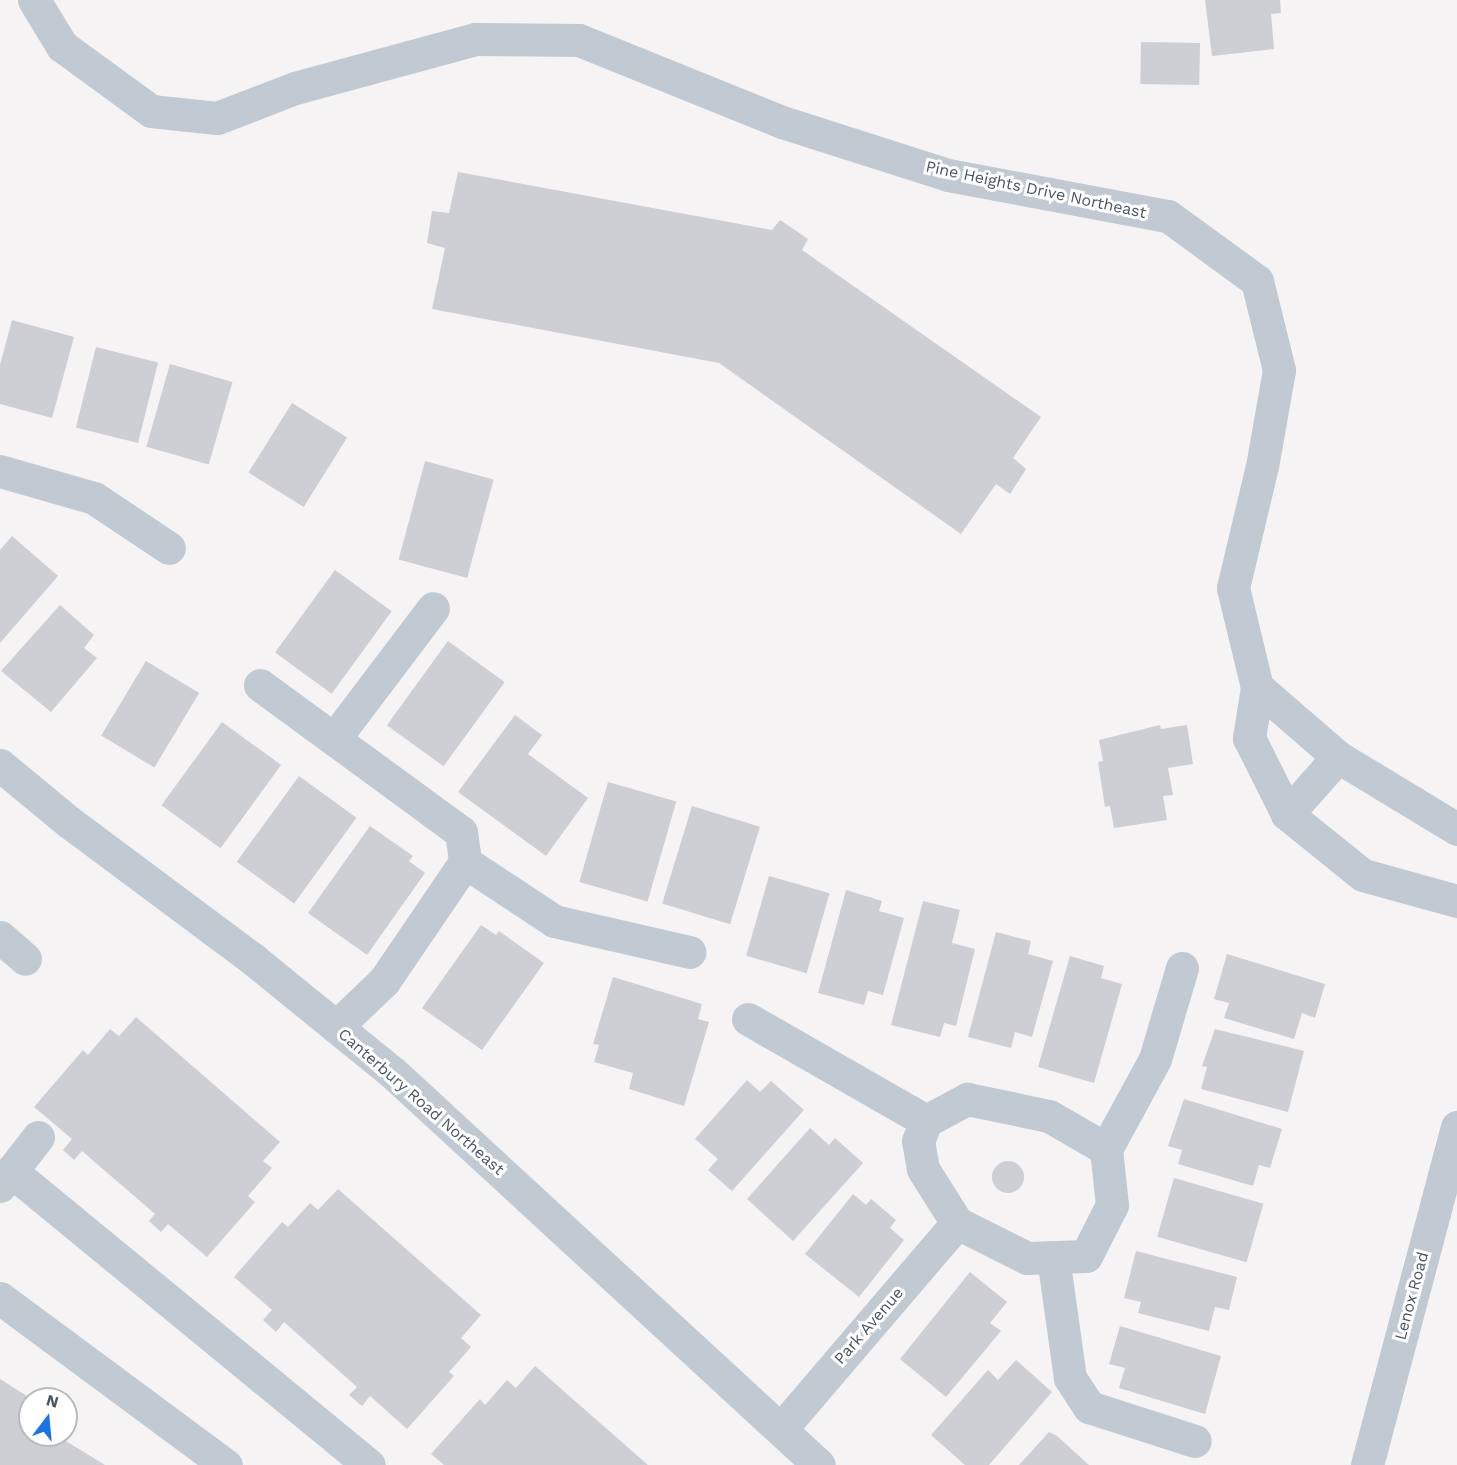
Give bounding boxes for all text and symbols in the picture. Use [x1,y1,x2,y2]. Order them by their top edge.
street label: Pine Heights Drive Northeast [924,157,1148,223]
street label: Canterbury Road Northeast [334,1024,508,1180]
street label: Lenox Road [1391,1250,1433,1342]
street label: Park Avenue [830,1283,908,1369]
north arrow [18,1387,78,1447]
text: N [44,1390,61,1412]

